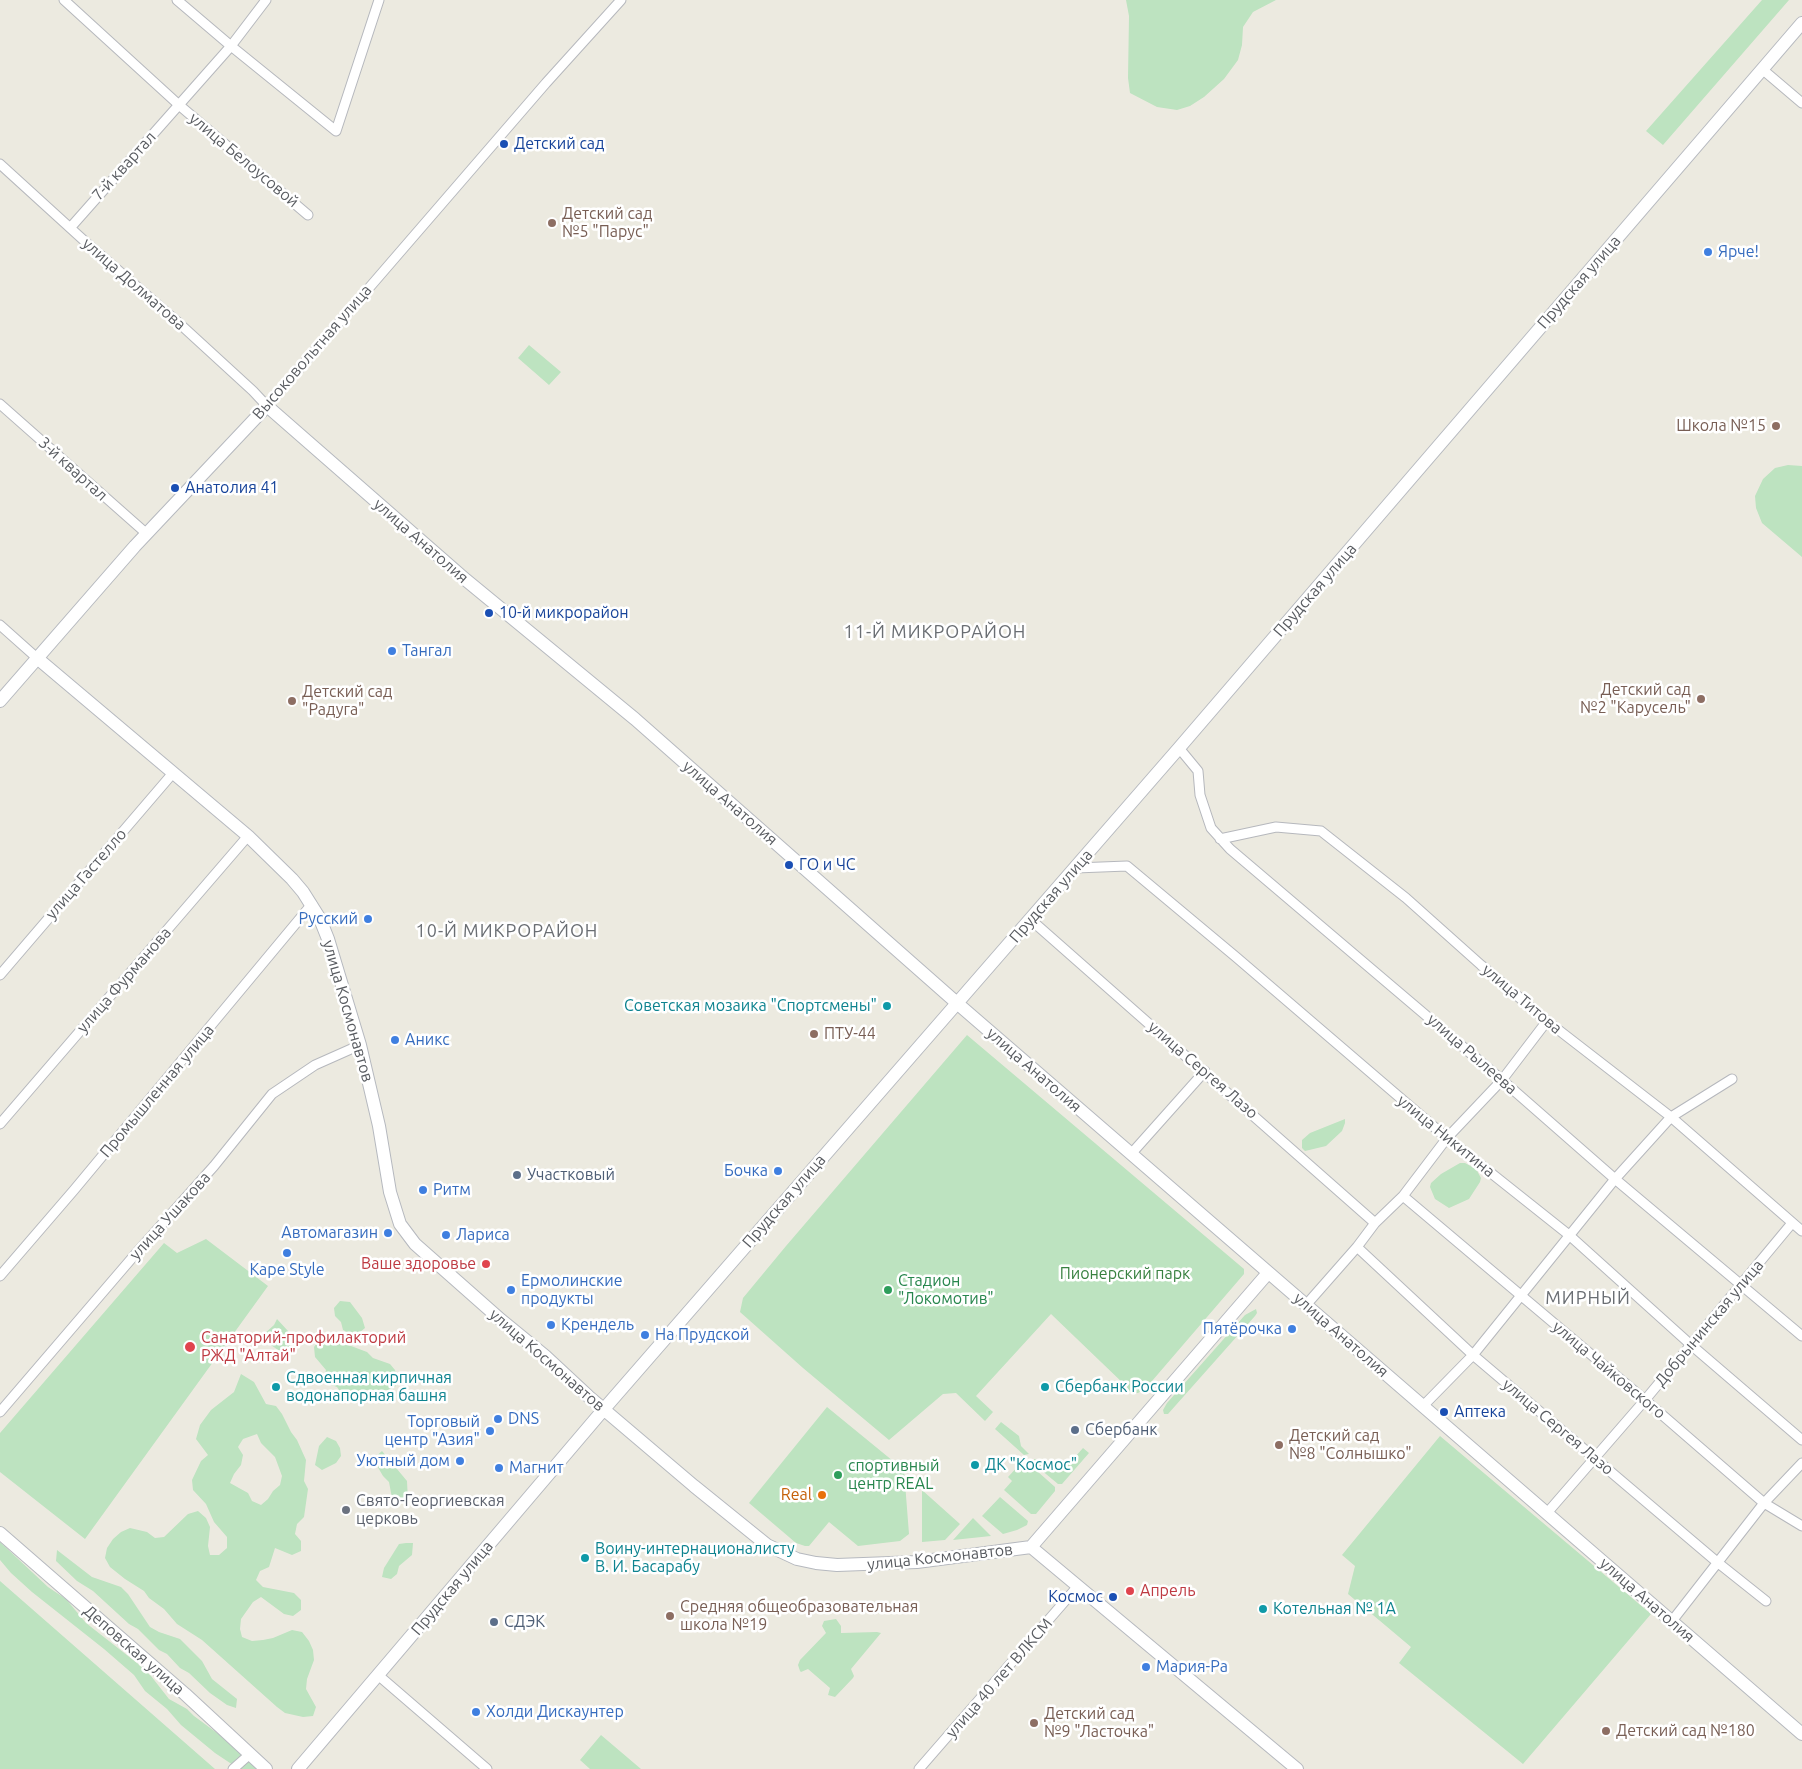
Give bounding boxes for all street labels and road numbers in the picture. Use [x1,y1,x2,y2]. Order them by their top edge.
street label: улица Белоусовой [185,109,303,211]
street label: 7-й квартал [88,128,160,204]
street label: Прудская улица [1533,231,1625,333]
street label: улица Долматова [78,234,190,334]
street label: Высоковольтная улица [248,281,376,423]
street label: 3-й квартал [35,433,111,505]
street label: улица Анатолия [370,495,472,587]
street label: Прудская улица [1269,539,1361,641]
street label: улица Анатолия [679,757,781,849]
street label: улица Гастелло [41,825,131,923]
street label: Прудская улица [1005,845,1097,947]
street label: улица Фурманова [73,923,175,1037]
street label: улица Космонавтов [319,938,377,1084]
street label: улица Титова [1478,960,1566,1038]
street label: улица Рылеева [1423,1010,1521,1098]
street label: улица Сергея Лазо [1144,1017,1262,1123]
street label: Промышленная улица [96,1021,218,1161]
street label: улица Анатолия [983,1024,1085,1116]
street label: улица Никитина [1393,1091,1499,1181]
street label: Прудская улица [738,1150,830,1252]
street label: улица Ушакова [125,1168,215,1264]
street label: Добрынинская улица [1650,1256,1768,1390]
street label: улица Анатолия [1290,1289,1392,1381]
street label: улица Космонавтов [485,1305,609,1415]
street label: улица Чайковского [1549,1317,1669,1423]
street label: улица Сергея Лазо [1498,1375,1618,1479]
street label: Прудская улица [407,1537,497,1639]
street label: улица Космонавтов [866,1540,1014,1574]
street label: улица Анатолия [1596,1554,1698,1646]
street label: Деповская улица [80,1601,188,1699]
street label: улица 40 лет ВЛКСМ [942,1614,1056,1742]

